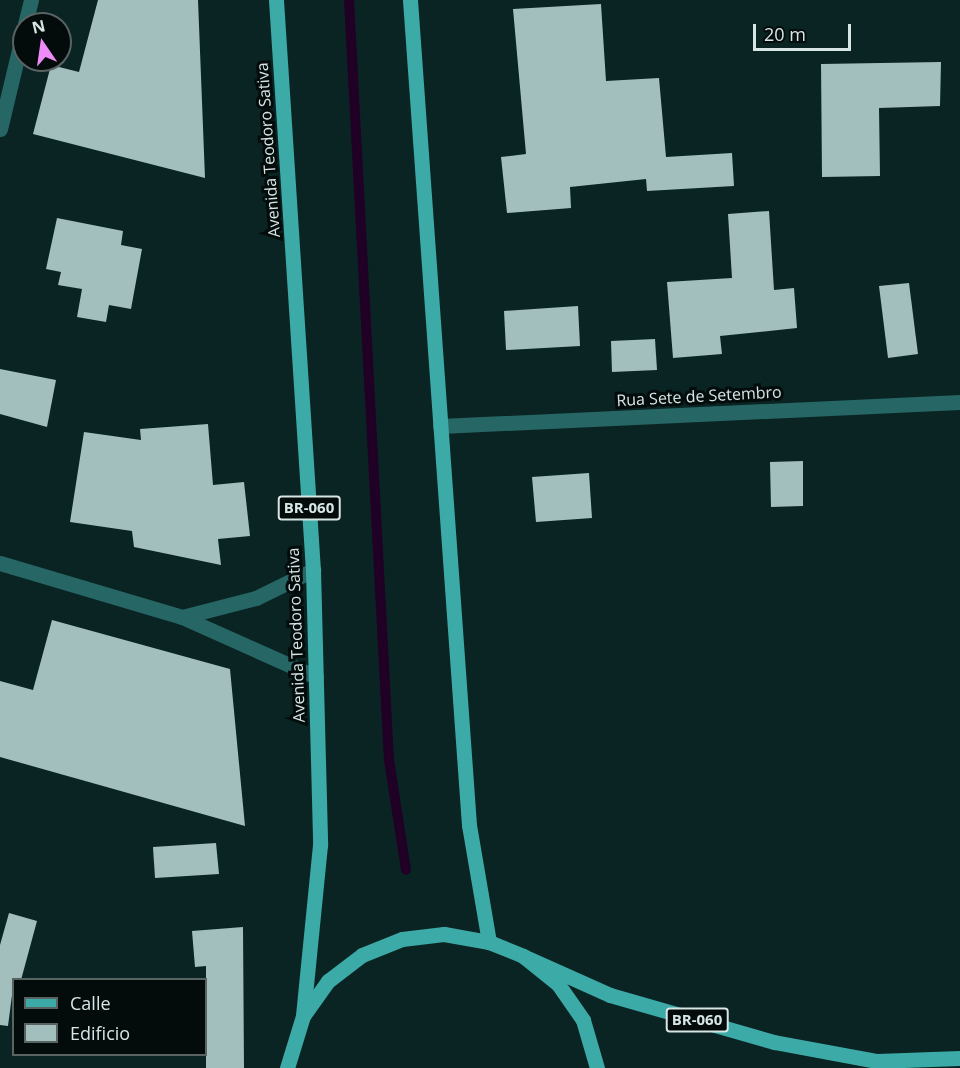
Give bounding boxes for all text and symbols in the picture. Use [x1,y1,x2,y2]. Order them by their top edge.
north arrow [12,12,72,72]
scale bar [756,12,854,50]
text: N [30,14,47,39]
text: 20 m [764,22,806,46]
street label: Avenida Teodoro Sativa [252,62,284,238]
street label: Rua Sete de Setembro [616,382,782,410]
road number: BR-060 [278,496,340,520]
street label: Avenida Teodoro Sativa [283,547,309,723]
legend [12,978,207,1056]
text: Calle [70,991,111,1015]
road number: BR-060 [666,1008,728,1032]
text: Edificio [70,1021,130,1045]

